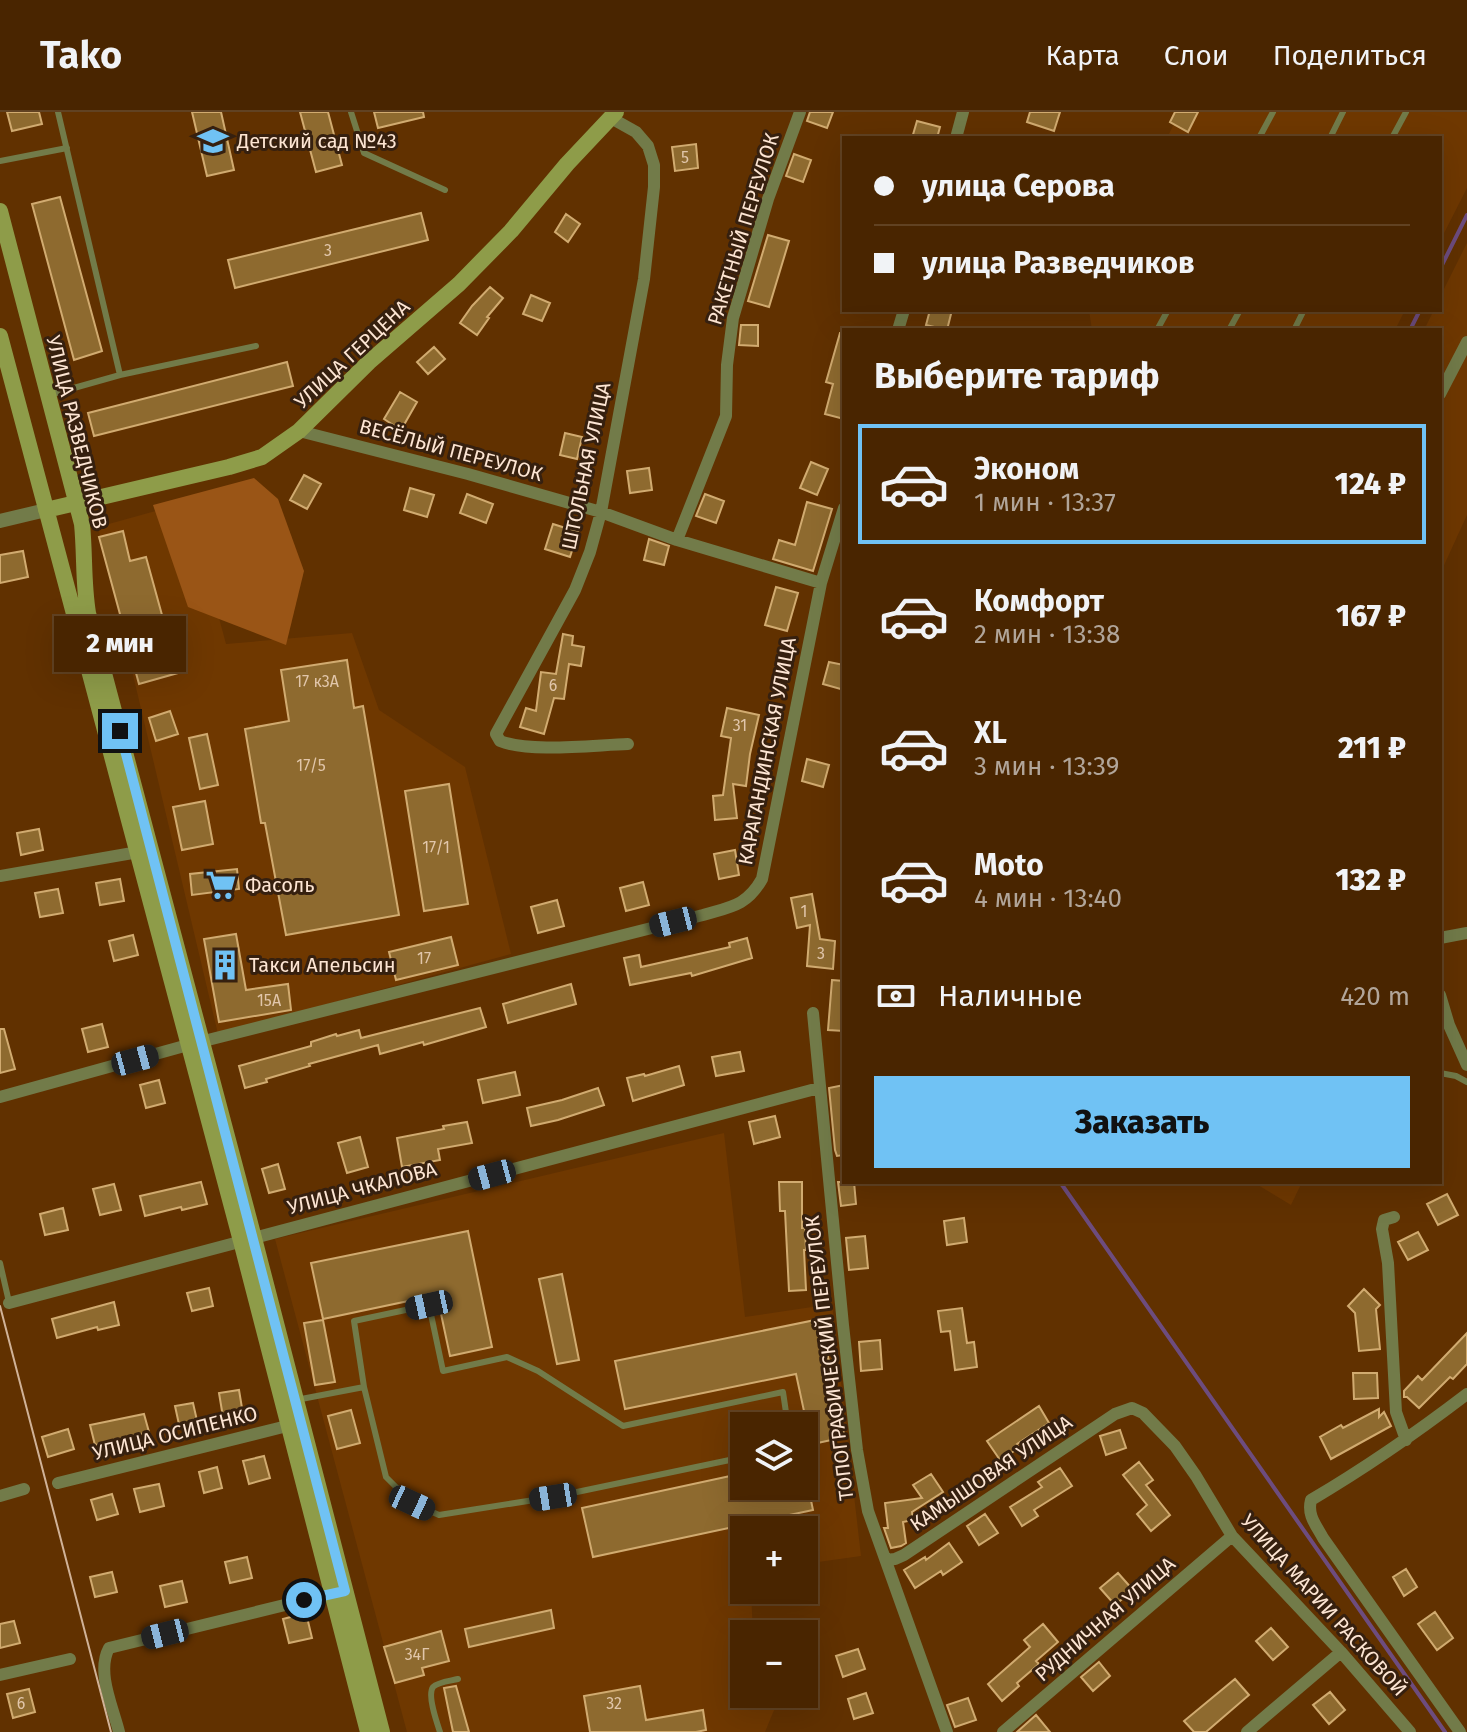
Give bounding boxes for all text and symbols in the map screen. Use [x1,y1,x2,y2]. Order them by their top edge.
text: Tako [40,32,122,78]
text: Карта [1045,39,1120,72]
text: Слои [1164,39,1229,72]
text: Поделиться [1273,39,1427,72]
school or university icon: Детский сад №43 [196,124,230,158]
place label: Детский сад №43 [236,129,397,153]
street label: РАКЕТНЫЙ ПЕРЕУЛОК [702,130,784,328]
house number: 5 [681,148,689,167]
text: улица Серова [922,168,1115,204]
house number: 3 [324,241,332,260]
text: улица Разведчиков [922,245,1195,281]
street label: УЛИЦА ГЕРЦЕНА [289,294,415,414]
street label: УЛИЦА РАЗВЕДЧИКОВ [41,333,113,531]
text: Выберите тариф [874,354,1160,398]
street label: ШТОЛЬНАЯ УЛИЦА [557,380,616,552]
street label: ВЕСЁЛЫЙ ПЕРЕУЛОК [357,414,545,486]
icon: car [878,448,950,520]
text: Эконом [974,451,1079,487]
text: 124 ₽ [1335,466,1406,502]
text: 1 мин · 13:37 [974,487,1116,518]
icon: car [878,580,950,652]
text: Комфорт [974,583,1104,619]
text: 167 ₽ [1336,598,1406,634]
callout: 2 мин [54,615,186,671]
text: 2 мин · 13:38 [974,619,1120,650]
text: 2 мин [86,628,154,659]
street label: КАРАГАНДИНСКАЯ УЛИЦА [733,635,801,867]
house number: 17 к3А [295,672,340,691]
house number: 6 [549,676,557,695]
icon: car [878,712,950,784]
route end [102,713,138,749]
text: XL [974,715,1007,751]
house number: 31 [733,716,747,735]
text: 211 ₽ [1338,730,1406,766]
text: 3 мин · 13:39 [974,751,1119,782]
house number: 17/5 [296,756,326,775]
house number: 17/1 [422,838,450,857]
icon: car [878,844,950,916]
text: Moto [974,847,1044,883]
text: 132 ₽ [1336,862,1406,898]
supermarket icon: Фасоль [204,868,238,902]
place label: Фасоль [245,873,315,897]
text: 4 мин · 13:40 [974,883,1122,914]
house number: 1 [801,902,807,921]
car [647,905,699,939]
house number: 3 [817,944,825,963]
building icon: Такси Апельсин [208,948,242,982]
house number: 17 [417,949,431,968]
place label: Такси Апельсин [249,953,396,977]
icon: cash [874,974,918,1018]
text: Наличные [938,978,1083,1014]
text: 420 m [1340,981,1410,1012]
house number: 15А [257,991,282,1010]
car [109,1042,161,1078]
button: Заказать [874,1076,1410,1168]
street label: УЛИЦА ЧКАЛОВА [285,1156,440,1219]
car [466,1157,518,1193]
street label: ТОПОГРАФИЧЕСКИЙ ПЕРЕУЛОК [800,1214,858,1502]
car [403,1288,455,1322]
street label: УЛИЦА ОСИПЕНКО [90,1401,260,1465]
street label: КАМЫШОВАЯ УЛИЦА [905,1410,1077,1536]
map controls [730,1412,818,1708]
button: layers [730,1412,818,1500]
car [527,1481,579,1513]
car [385,1482,439,1524]
street label: УЛИЦА МАРИИ РАСКОВОЙ [1236,1509,1412,1701]
button: + [730,1516,818,1604]
street label: РУДНИЧНАЯ УЛИЦА [1030,1551,1180,1686]
route start [286,1582,322,1618]
car [139,1617,191,1651]
button: − [730,1620,818,1708]
house number: 34Г [405,1645,429,1664]
house number: 6 [17,1694,25,1713]
house number: 32 [606,1694,622,1713]

